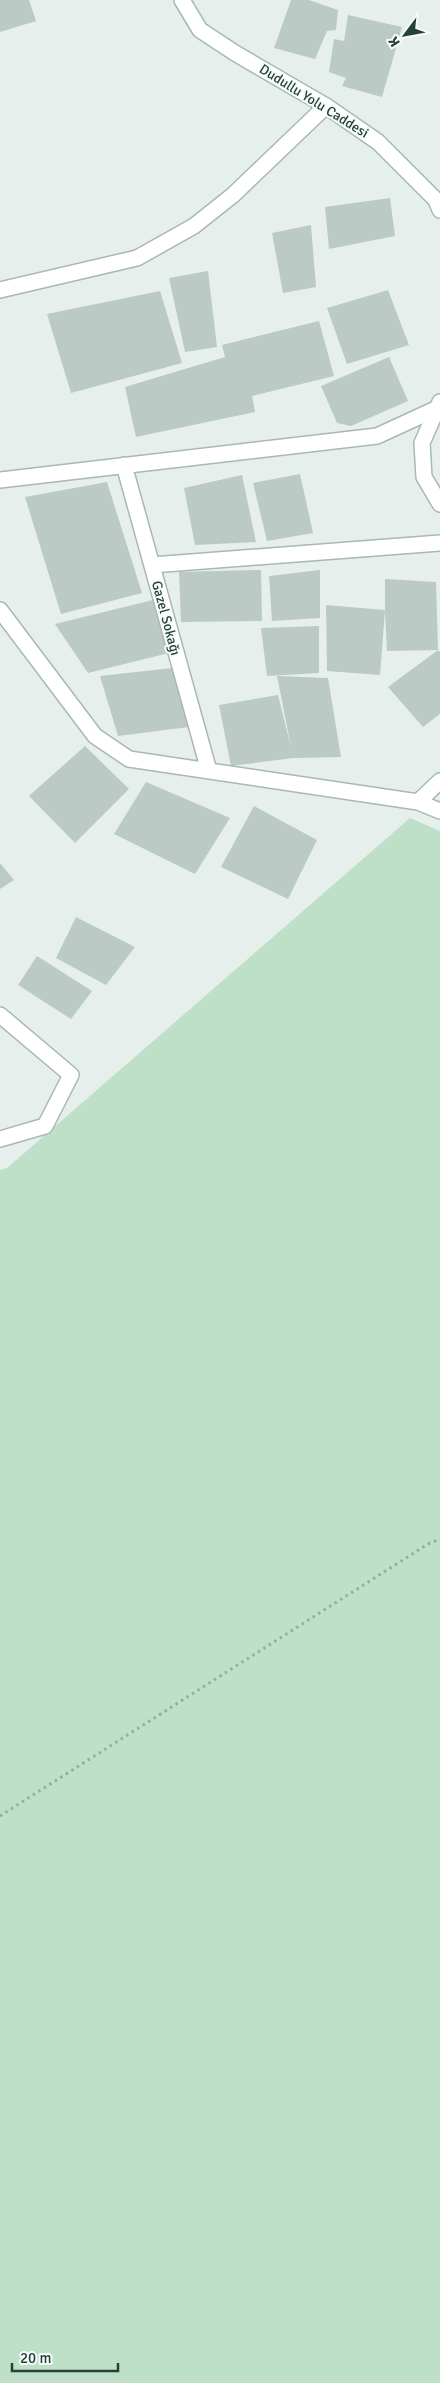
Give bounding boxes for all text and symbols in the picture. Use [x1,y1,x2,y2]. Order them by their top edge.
north arrow [380,10,430,60]
text: K [385,33,404,50]
street label: Dudullu Yolu Caddesi [256,60,372,142]
street label: Gazel Sokağı [148,579,184,657]
scale bar [12,2340,119,2372]
text: 20 m [20,2349,51,2367]

